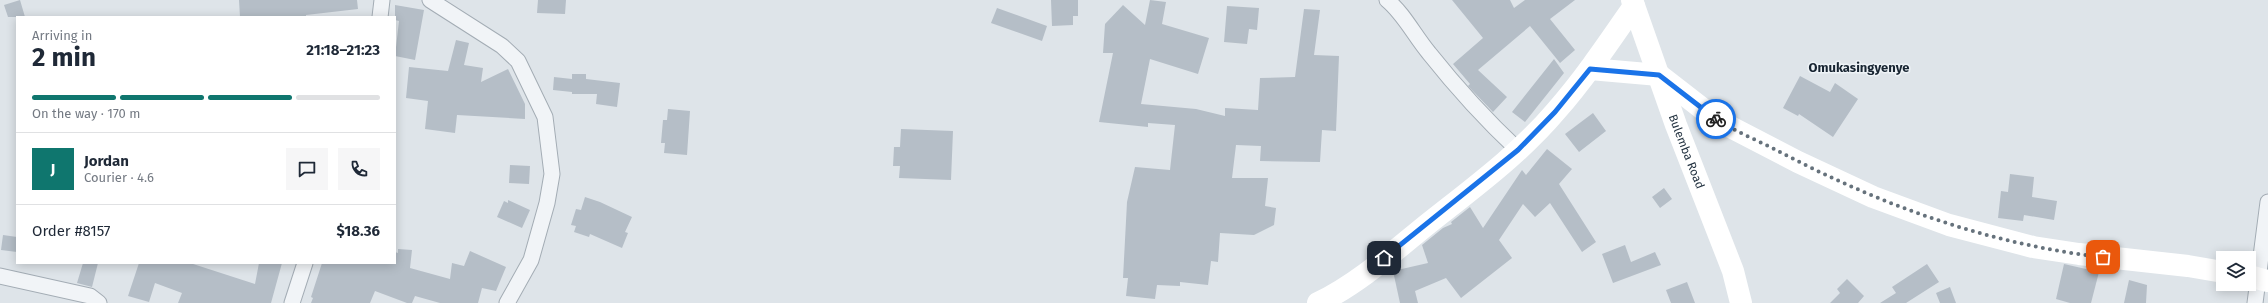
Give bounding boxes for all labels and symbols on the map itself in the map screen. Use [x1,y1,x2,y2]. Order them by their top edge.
district label: Omukasingyenye [1808,60,1910,75]
courier [1696,99,1736,139]
street label: Bulemba Road [1666,112,1707,191]
pin [2086,240,2120,274]
pin [1367,241,1401,275]

